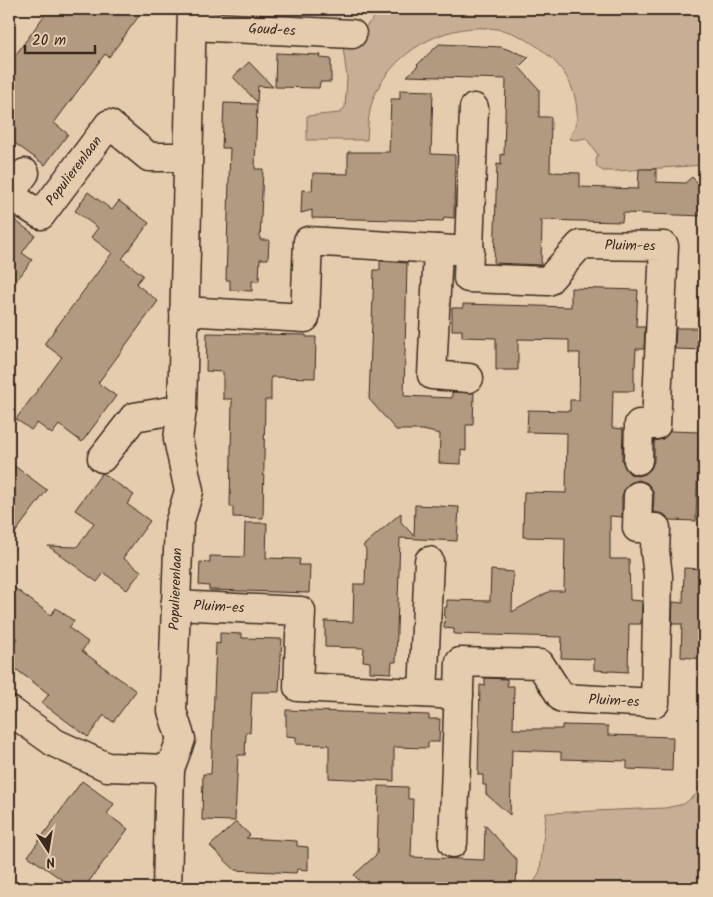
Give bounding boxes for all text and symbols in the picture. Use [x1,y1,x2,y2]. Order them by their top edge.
street label: Goud-es [248,18,296,42]
scale bar [25,22,95,54]
text: 20 m [32,29,66,53]
street label: Populierenlaan [40,131,108,211]
street label: Pluim-es [604,235,656,257]
street label: Populierenlaan [164,547,188,631]
street label: Pluim-es [193,595,245,619]
street label: Pluim-es [588,689,640,713]
north arrow [22,824,72,874]
text: N [44,850,57,873]

